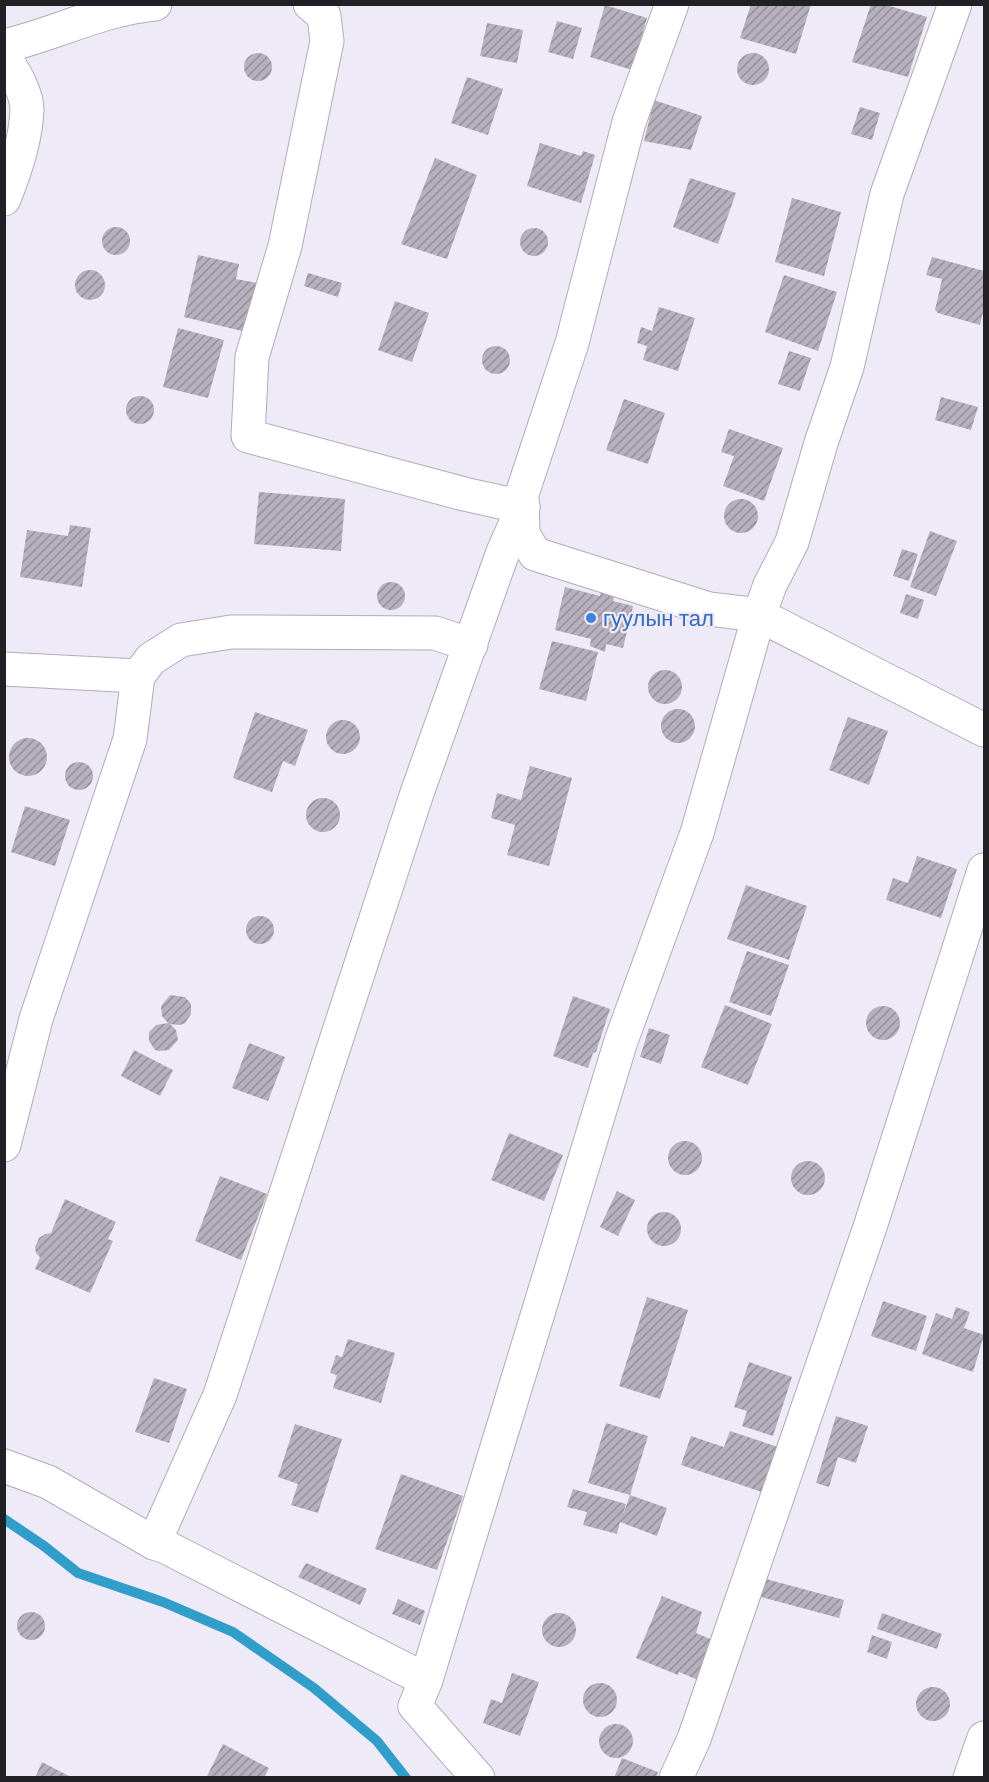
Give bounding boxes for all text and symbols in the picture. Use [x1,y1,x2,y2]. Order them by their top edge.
place label: гуулын тал [603,604,714,632]
marker: гуулын тал [584,611,598,625]

